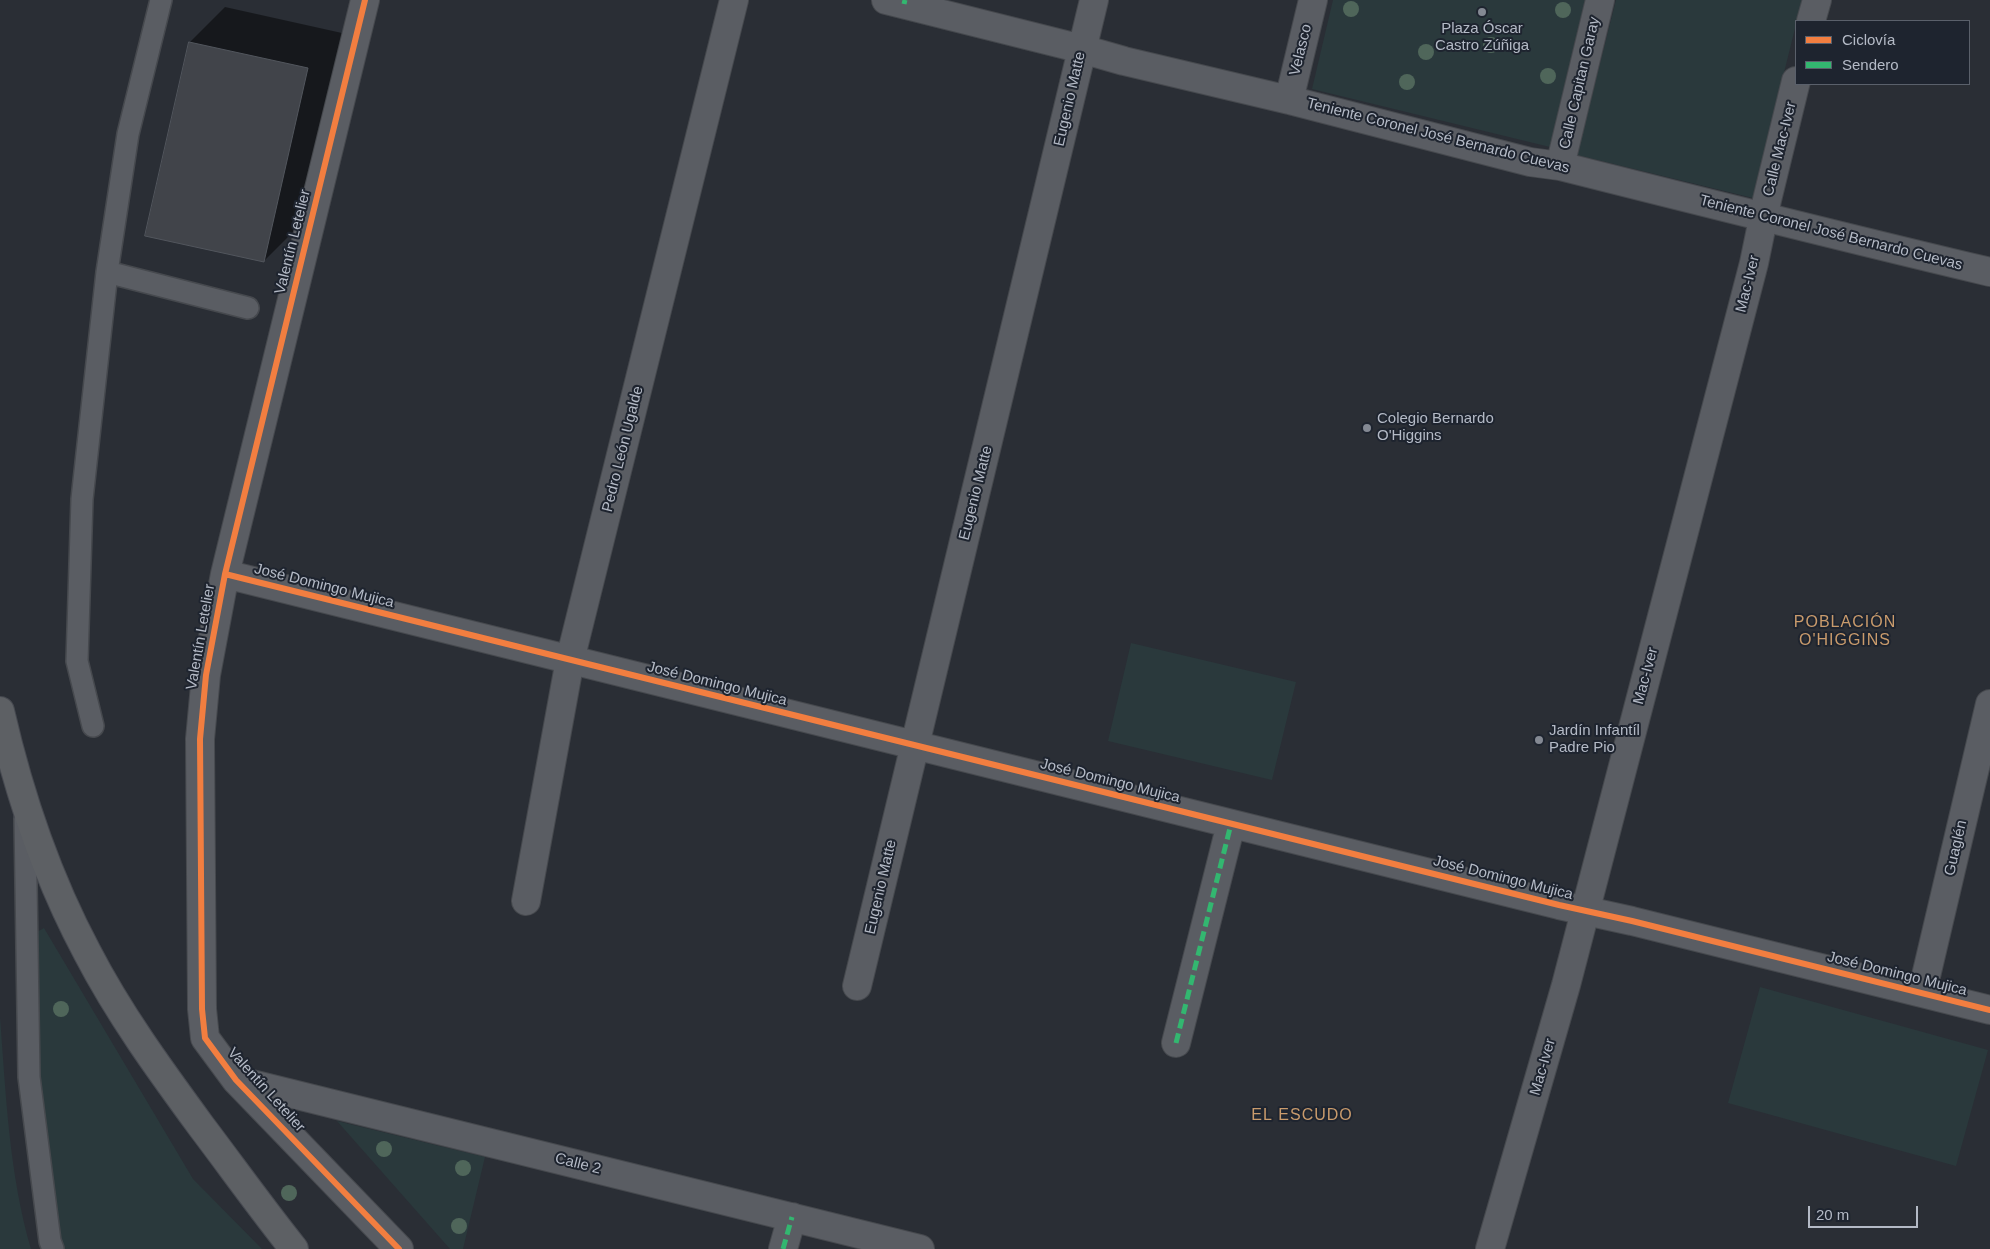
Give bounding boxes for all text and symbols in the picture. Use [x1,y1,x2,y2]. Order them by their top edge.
marker: Plaza Óscar Castro Zúñiga [1476,6,1488,18]
street label: Calle Capitan Garay [1556,15,1604,151]
place label: Plaza Óscar Castro Zúñiga [1435,20,1529,55]
legend [1795,20,1970,85]
street label: Velasco [1286,22,1316,78]
text: Ciclovía [1842,31,1895,48]
street label: Eugenio Matte [1050,50,1090,148]
text: Sendero [1842,56,1899,73]
street label: Teniente Coronel José Bernardo Cuevas [1305,95,1571,177]
street label: Calle Mac-Iver [1760,100,1800,198]
street label: Valentín Letelier [271,188,315,296]
street label: Teniente Coronel José Bernardo Cuevas [1698,192,1964,274]
street label: Mac-Iver [1732,254,1764,314]
street label: Pedro León Ugalde [599,384,647,514]
place label: Colegio Bernardo O'Higgins [1377,410,1494,445]
marker: Colegio Bernardo O'Higgins [1361,422,1373,434]
street label: Eugenio Matte [956,444,996,542]
street label: José Domingo Mujica [252,560,396,612]
street label: Valentín Letelier [183,583,219,691]
district label: POBLACIÓN O'HIGGINS [1793,613,1897,651]
street label: Mac-Iver [1630,645,1662,707]
street label: José Domingo Mujica [645,658,789,710]
place label: Jardín Infantíl Padre Pio [1549,722,1640,757]
marker: Jardín Infantíl Padre Pio [1533,734,1545,746]
street label: José Domingo Mujica [1038,755,1182,807]
street label: Guaglén [1941,818,1971,878]
street label: Eugenio Matte [861,838,901,936]
street label: José Domingo Mujica [1431,852,1575,904]
street label: José Domingo Mujica [1825,948,1969,1000]
street label: Mac-Iver [1526,1036,1560,1098]
street label: Valentín Letelier [223,1044,309,1136]
district label: EL ESCUDO [1250,1106,1354,1126]
street label: Calle 2 [553,1150,603,1178]
scale bar [1810,1196,1920,1228]
text: 20 m [1816,1206,1849,1223]

